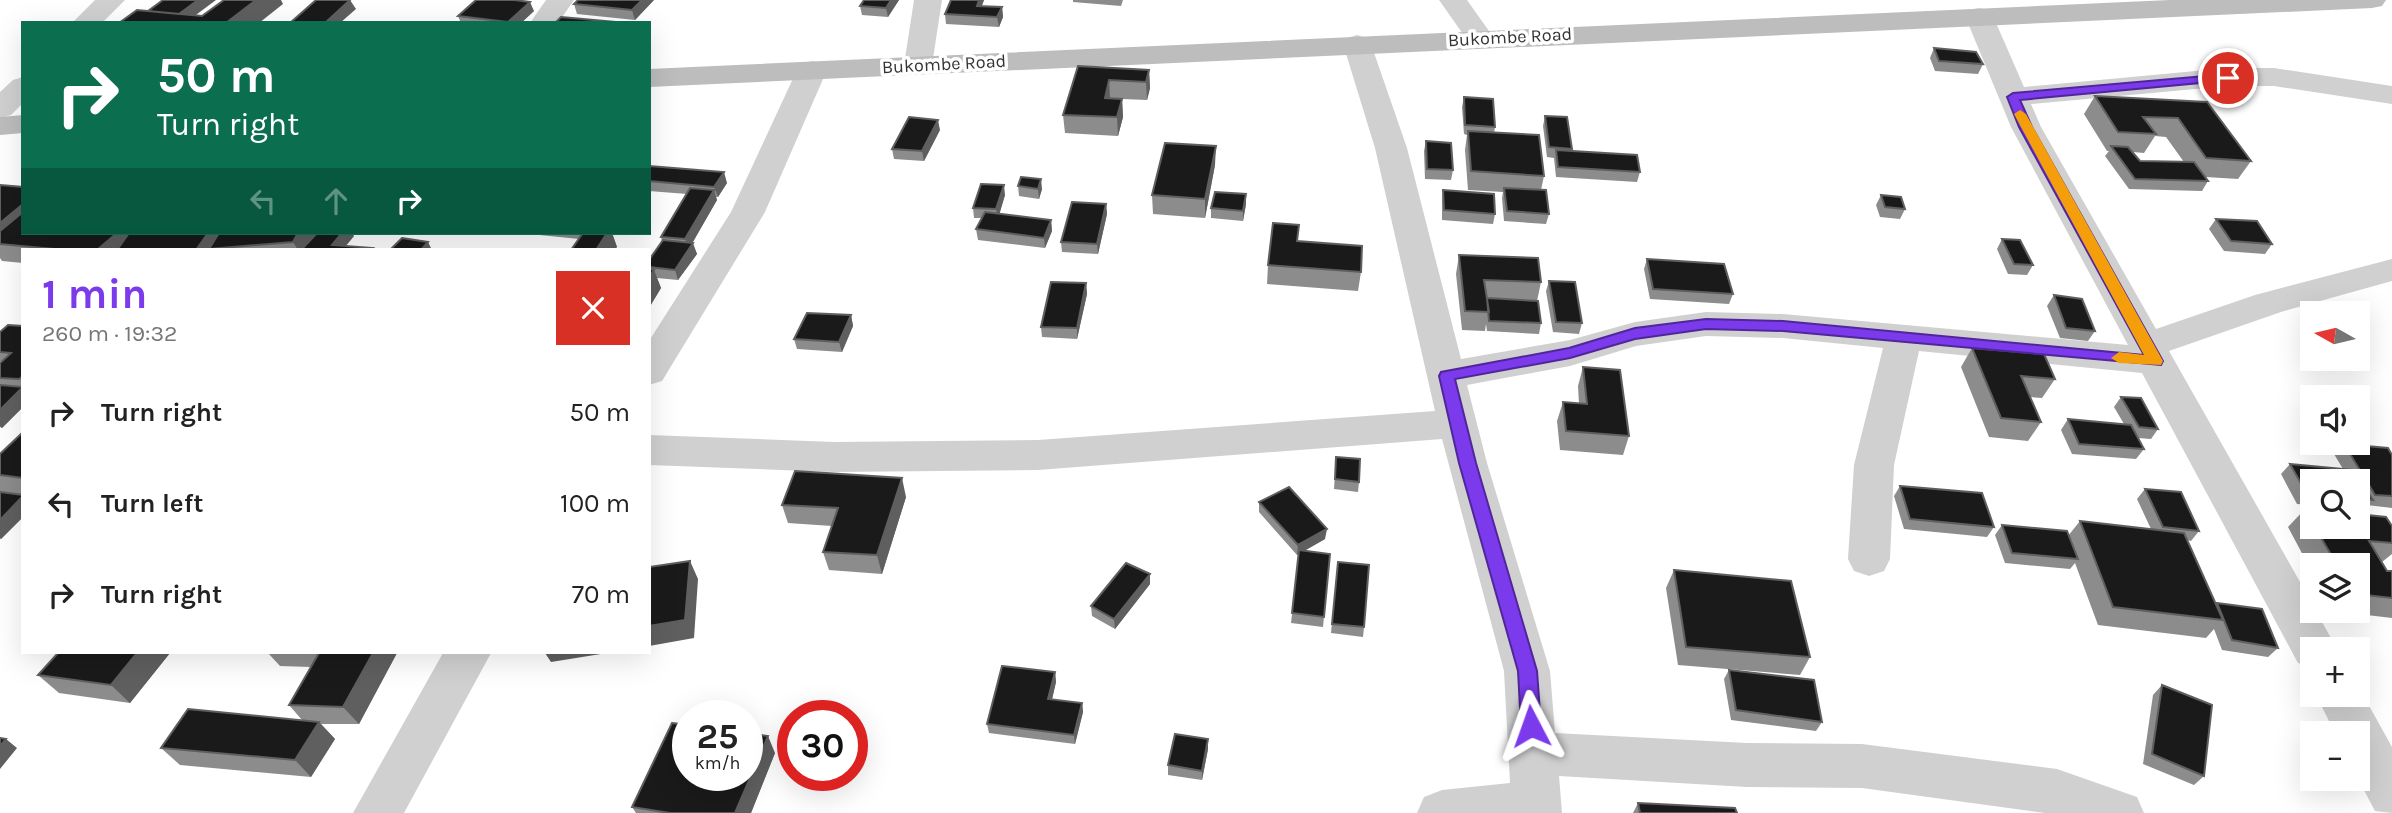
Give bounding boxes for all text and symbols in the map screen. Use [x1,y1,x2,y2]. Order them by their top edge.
street label: Bukombe Road [1447,23,1573,51]
text: 50 m [157,47,275,104]
pin [2198,48,2258,108]
icon: right [42,49,133,140]
street label: Bukombe Road [881,50,1007,78]
icon: arrive [2209,59,2247,97]
text: Turn right [157,106,299,143]
icon: left [244,182,282,220]
icon: ahead [317,182,355,220]
icon: right [390,182,428,220]
text: 1 min [42,269,147,319]
button: close [556,271,630,345]
north arrow [2300,301,2370,371]
map controls [2300,301,2370,791]
text: 260 m · 19:32 [42,320,177,347]
button: sound [2300,385,2370,455]
icon: right [42,394,80,432]
text: Turn right [101,397,222,428]
text: 50 m [569,397,630,428]
button: search [2300,469,2370,539]
icon: left [42,485,80,523]
text: Turn left [101,488,203,519]
text: 100 m [560,488,630,519]
button: layers [2300,553,2370,623]
icon: right [42,576,80,614]
text: Turn right [101,579,222,610]
text: 70 m [572,579,630,610]
button: + [2300,637,2370,707]
position arrow [1494,689,1568,763]
speed limit sign: 30 [777,700,868,791]
text: 25 [697,716,738,757]
button: − [2300,721,2370,791]
text: km/h [695,752,740,774]

